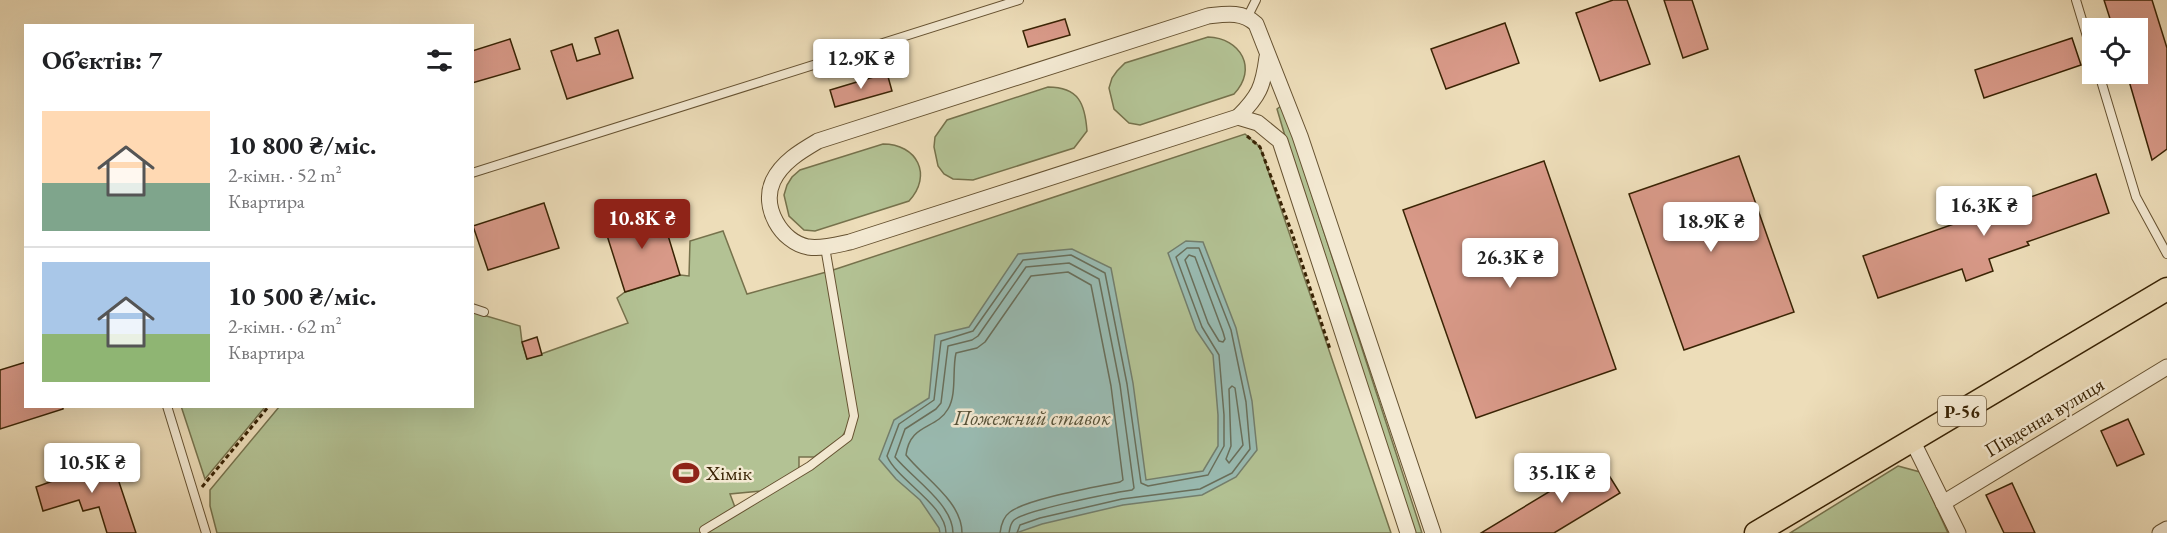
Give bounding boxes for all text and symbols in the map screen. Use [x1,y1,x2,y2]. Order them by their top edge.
map controls [2082,18,2148,84]
button: locate [2082,18,2148,84]
pin: 12.9K ₴ [806,39,916,90]
text: Об’єктів: 7 [42,43,162,77]
icon: filters [423,44,456,77]
text: 12.9K ₴ [827,45,895,71]
text: 10 800 ₴/міс. [228,128,376,162]
icon: home [90,135,162,207]
text: 2-кімн. · 52 m² [228,162,342,188]
pin: 16.3K ₴ [1929,186,2039,237]
text: Квартира [228,188,305,214]
text: 16.3K ₴ [1950,192,2018,218]
pin: 10.8K ₴ [587,199,697,250]
pin: 18.9K ₴ [1656,202,1766,253]
text: 10.8K ₴ [608,205,676,231]
text: 18.9K ₴ [1677,208,1745,234]
pin: 26.3K ₴ [1455,238,1565,289]
text: 26.3K ₴ [1476,244,1544,270]
text: 10 500 ₴/міс. [228,279,376,313]
icon: home [90,286,162,358]
text: 2-кімн. · 62 m² [228,313,342,339]
text: Квартира [228,339,305,365]
street label: Південна вулиця [1979,371,2109,463]
road number: Р-56 [1938,396,1986,426]
water label: Пожежний ставок [953,404,1111,431]
pin: 10.5K ₴ [37,443,147,494]
text: 10.5K ₴ [58,449,126,475]
pin: 35.1K ₴ [1507,453,1617,504]
sports icon: Хімік [671,458,701,488]
text: 35.1K ₴ [1528,459,1596,485]
place label: Хімік [705,460,752,486]

